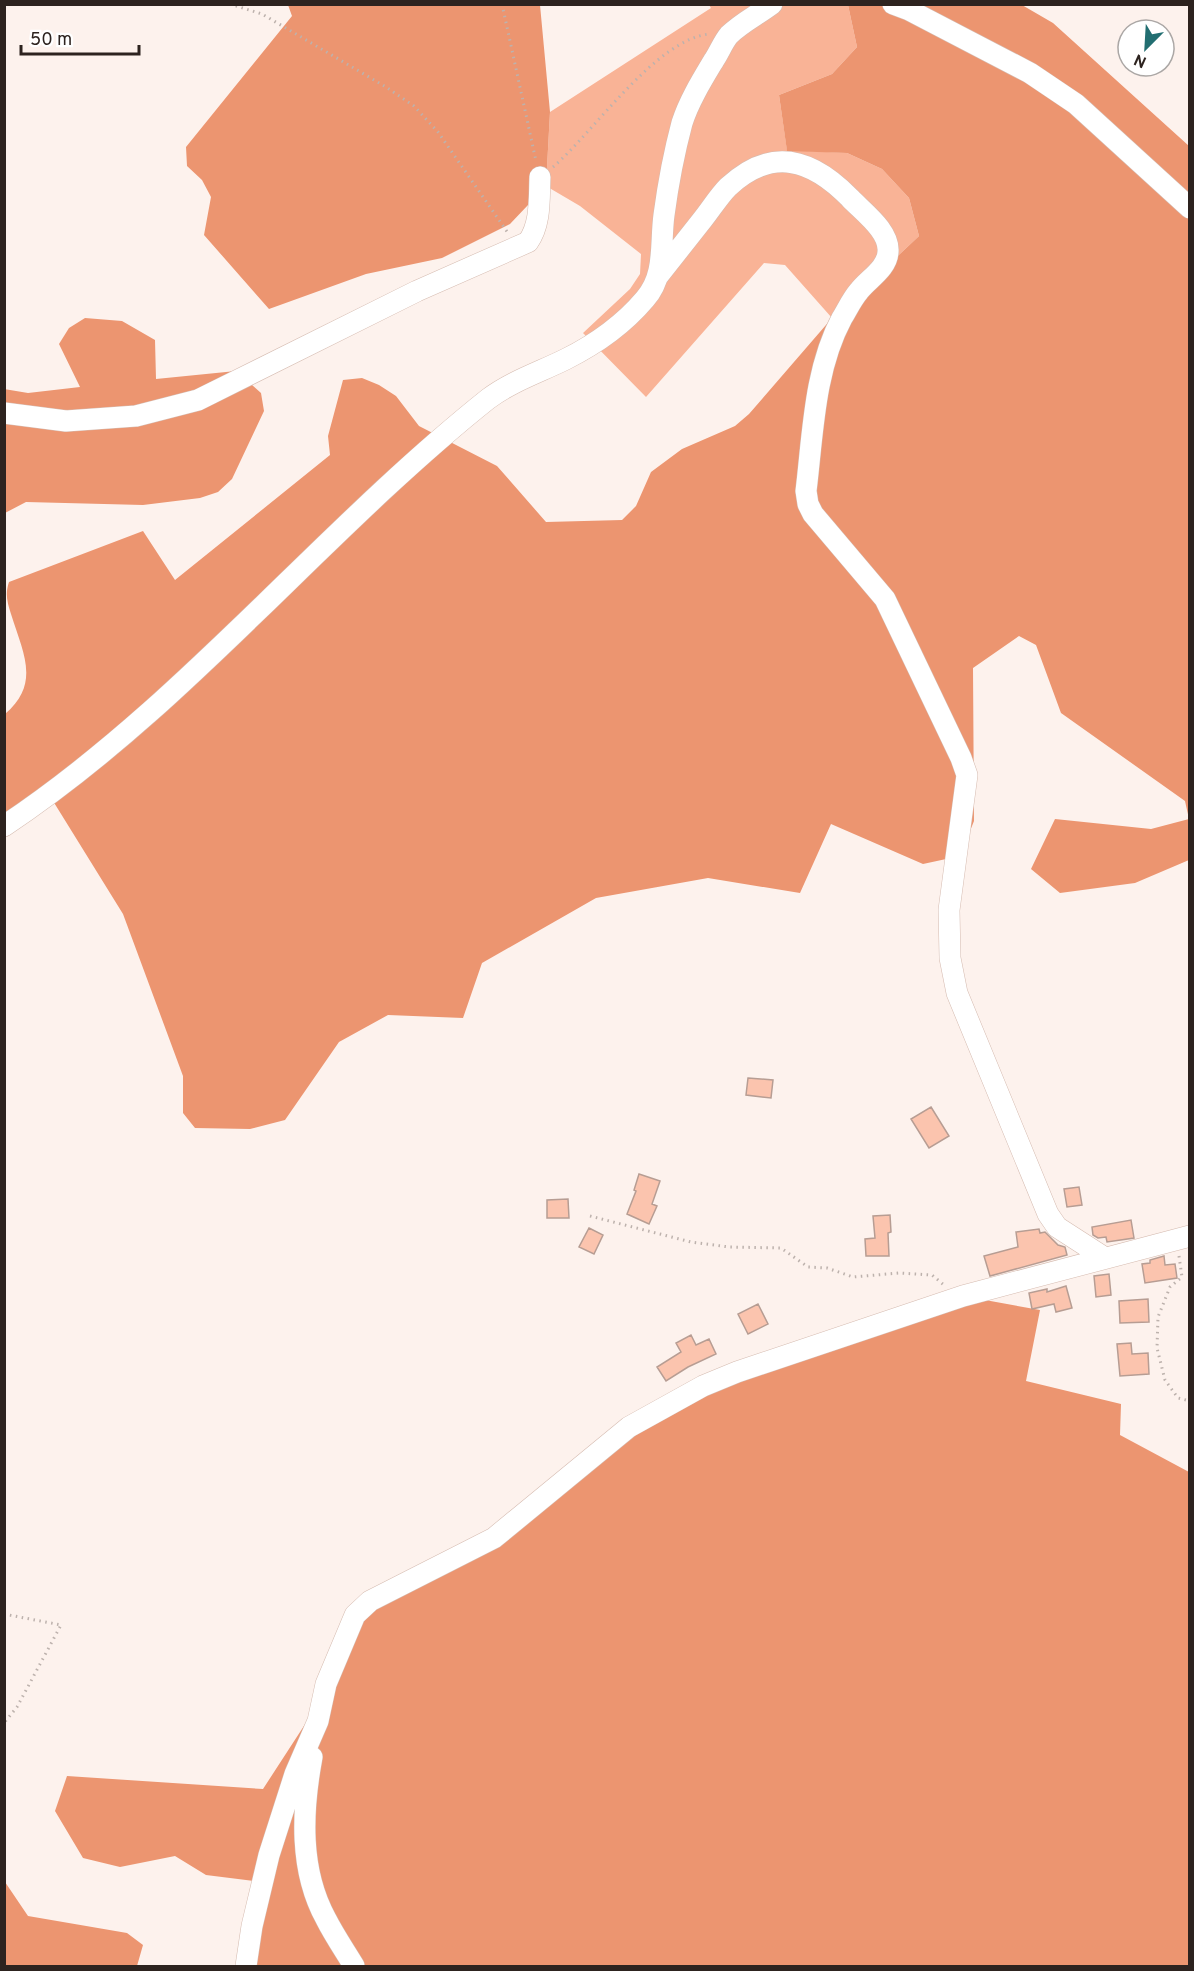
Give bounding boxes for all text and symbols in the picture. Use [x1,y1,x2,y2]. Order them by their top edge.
scale bar [21,18,140,56]
north arrow [1116,18,1176,78]
text: 50 m [30,29,72,52]
text: N [1131,48,1150,71]

